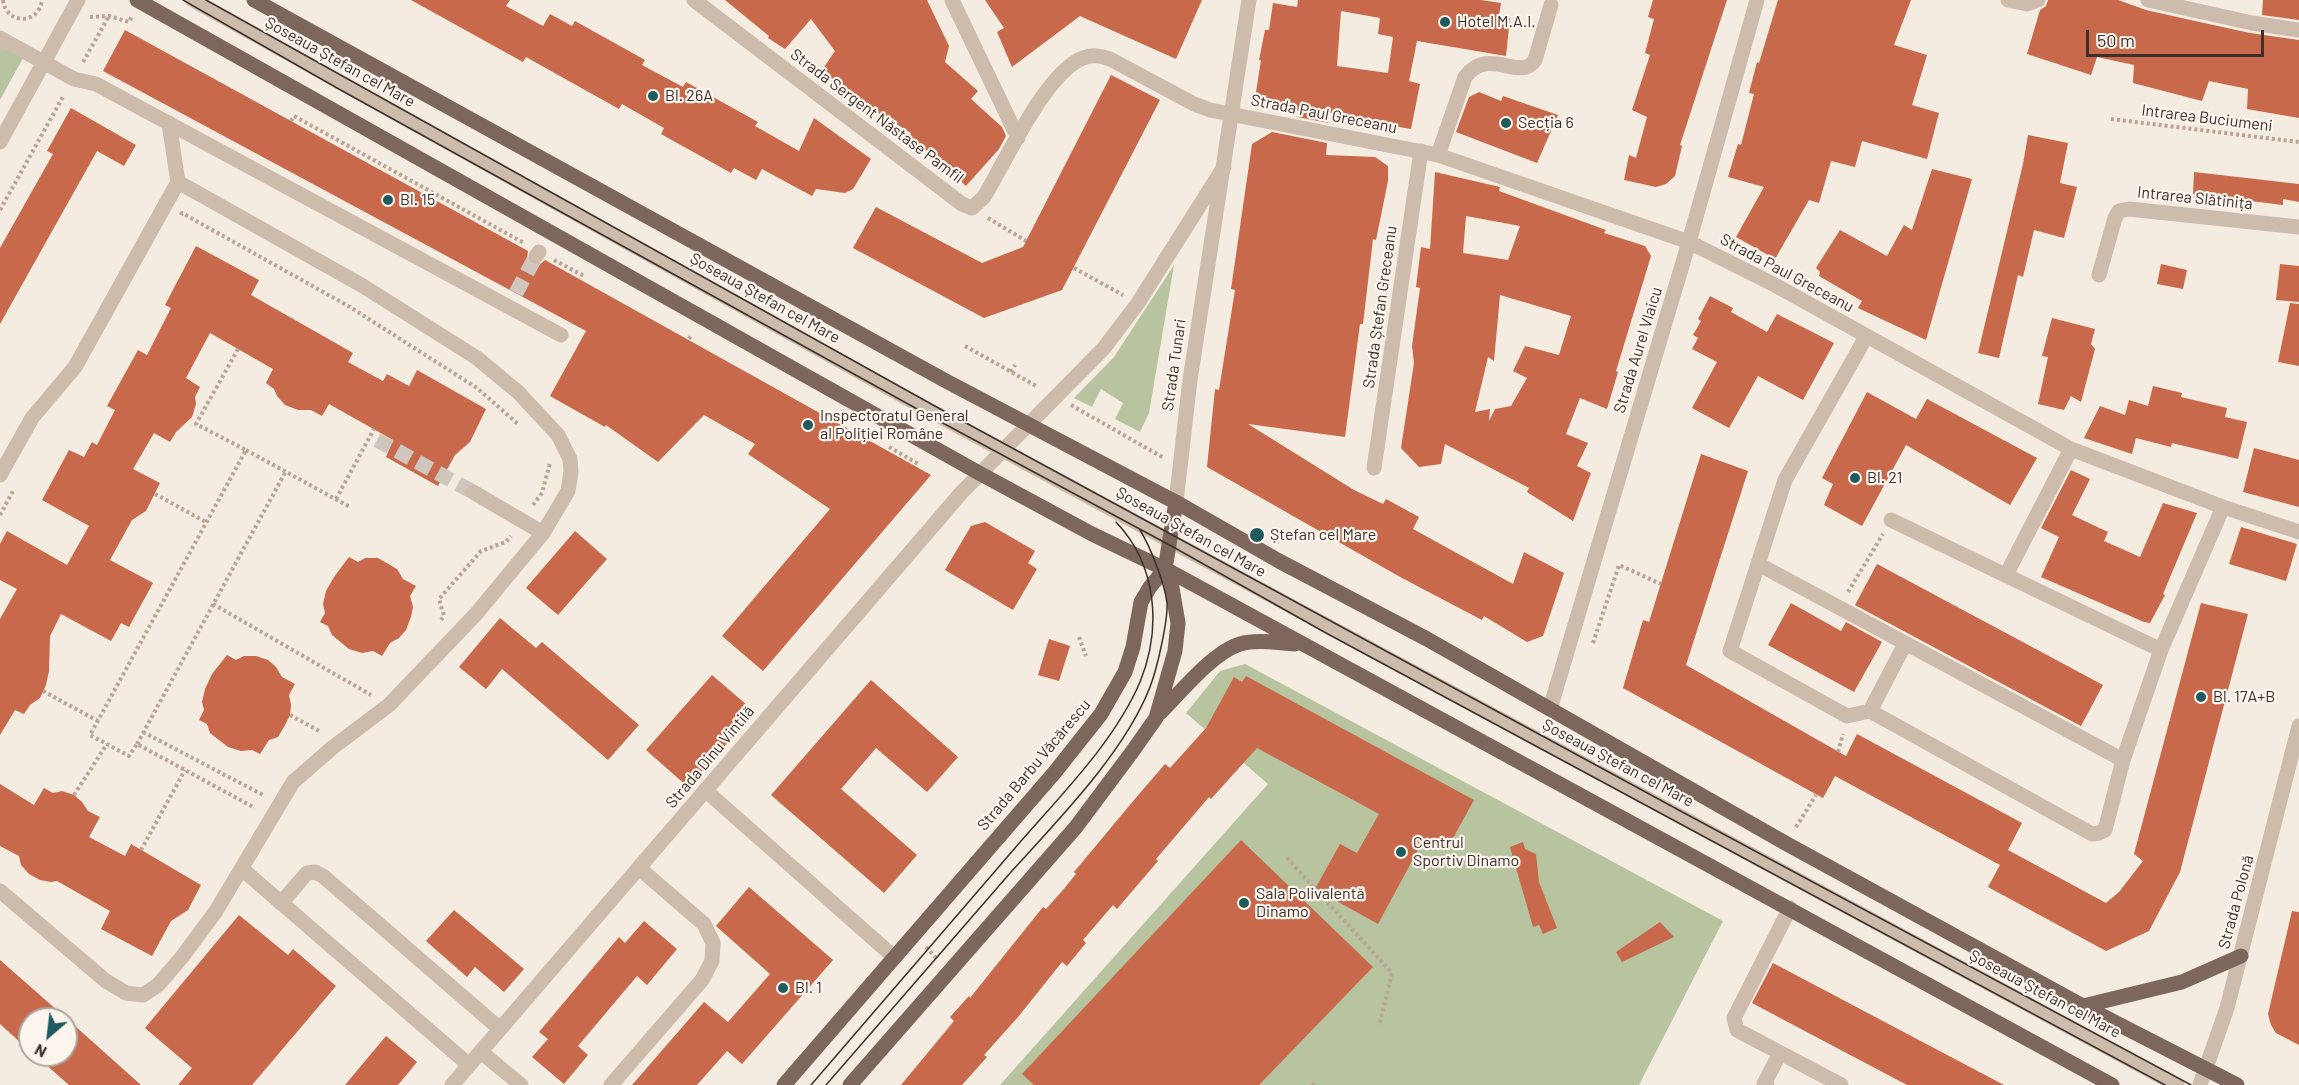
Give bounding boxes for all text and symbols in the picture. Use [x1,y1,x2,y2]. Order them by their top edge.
place label: Hotel M.A.I. [1457,12,1536,32]
street label: Șoseaua Ștefan cel Mare [262,13,418,111]
marker: Hotel M.A.I. [1438,15,1452,29]
scale bar [2089,18,2268,56]
text: 50 m [2097,29,2135,51]
street label: Strada Sergent Năstase Pamfil [787,45,967,187]
place label: Bl. 26A [665,86,713,106]
marker: Bl. 26A [646,89,660,103]
street label: Strada Paul Greceanu [1249,90,1399,138]
street label: Intrarea Buciumeni [2140,100,2274,136]
place label: Secția 6 [1518,113,1574,133]
marker: Secția 6 [1499,116,1513,130]
street label: Intrarea Slătinița [2136,182,2254,214]
place label: Bl. 15 [400,190,435,210]
marker: Bl. 15 [381,193,395,207]
street label: Strada Ștefan Greceanu [1359,224,1401,390]
street label: Strada Paul Greceanu [1717,230,1857,316]
street label: Șoseaua Ștefan cel Mare [687,249,843,347]
street label: Strada Aurel Vlaicu [1610,285,1666,415]
street label: Strada Tunari [1158,318,1190,412]
place label: Inspectoratul General al Poliției Române [820,406,969,444]
marker: Inspectoratul General al Poliției Române [801,418,815,432]
place label: Bl. 21 [1867,468,1902,488]
marker: Bl. 21 [1848,471,1862,485]
street label: Șoseaua Ștefan cel Mare [1113,483,1269,581]
place label: Ștefan cel Mare [1270,525,1376,545]
marker: Ștefan cel Mare [1248,526,1266,544]
place label: Bl. 17A+B [2213,687,2275,707]
marker: Bl. 17A+B [2194,690,2208,704]
street label: Strada Barbu Văcărescu [973,695,1095,835]
street label: Strada Dinu Vintilă [662,702,758,812]
street label: Șoseaua Ștefan cel Mare [1539,715,1697,811]
place label: Centrul Sportiv Dinamo [1413,833,1519,871]
marker: Centrul Sportiv Dinamo [1394,845,1408,859]
street label: Strada Polonă [2214,853,2258,951]
place label: Sala Polivalentă Dinamo [1256,884,1365,922]
marker: Sala Polivalentă Dinamo [1237,896,1251,910]
street label: Șoseaua Ștefan cel Mare [1966,946,2124,1042]
place label: Bl. 1 [795,978,822,998]
marker: Bl. 1 [776,981,790,995]
north arrow [18,1007,78,1067]
text: N [31,1041,49,1062]

